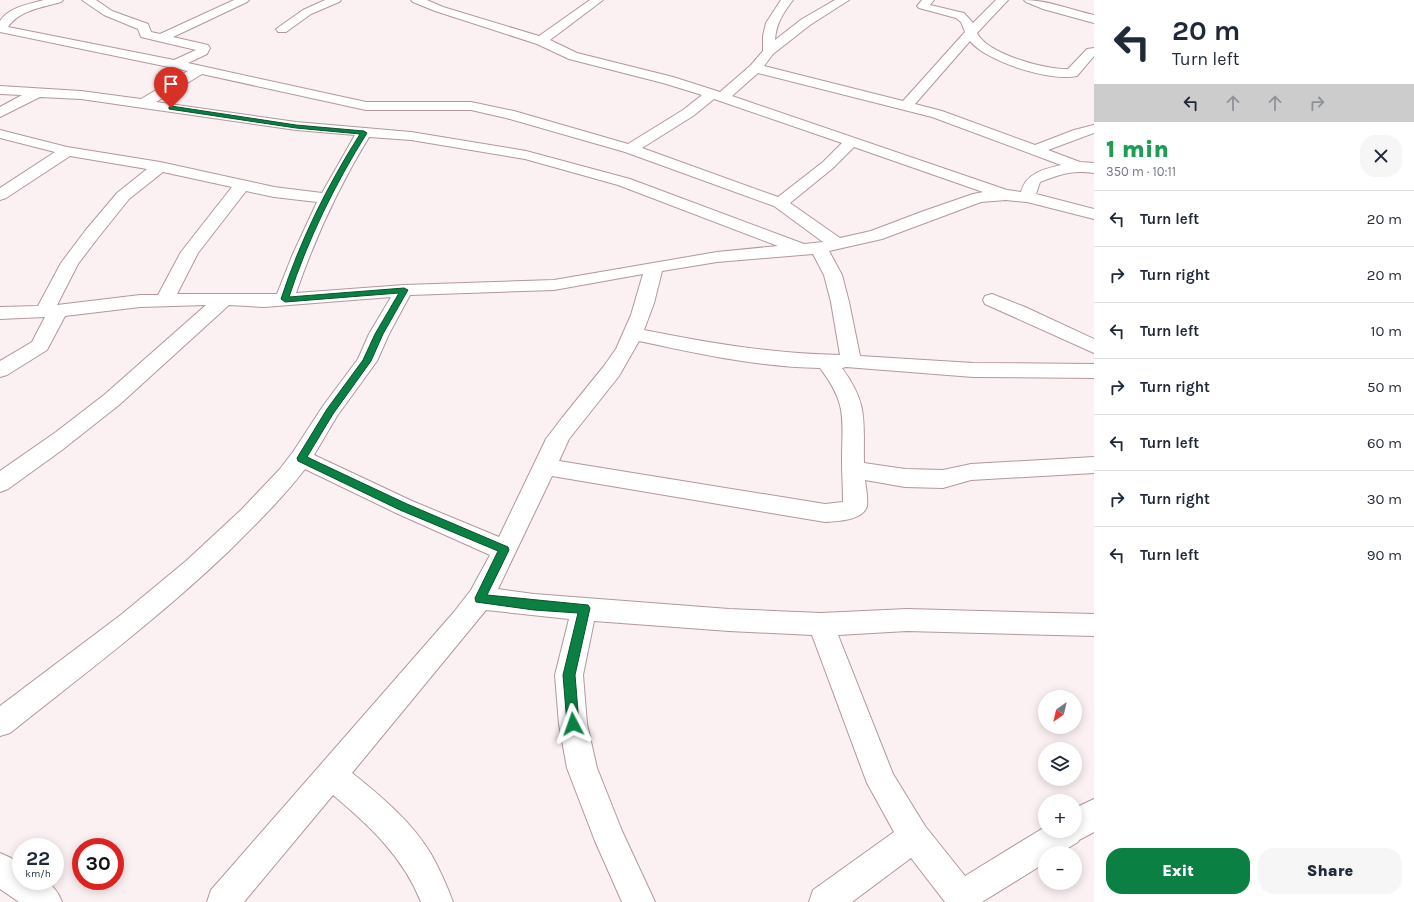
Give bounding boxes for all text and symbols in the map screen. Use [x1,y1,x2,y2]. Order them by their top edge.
text: 20 m [1172,14,1240,47]
icon: left [1106,16,1158,68]
text: Turn left [1172,48,1240,70]
pin [154,67,188,108]
icon: arrive [160,73,182,95]
icon: left [1180,92,1202,114]
icon: ahead [1222,92,1244,114]
icon: ahead [1264,92,1286,114]
icon: right [1306,92,1328,114]
text: 1 min [1106,135,1169,163]
button: close [1360,135,1402,177]
text: 350 m · 10:11 [1106,164,1176,179]
icon: left [1106,208,1128,230]
text: Turn left [1140,210,1199,228]
text: 20 m [1367,210,1402,228]
icon: right [1106,264,1128,286]
text: Turn right [1140,266,1210,284]
text: 20 m [1367,266,1402,284]
icon: left [1106,320,1128,342]
text: Turn left [1140,322,1199,340]
text: 10 m [1371,322,1402,340]
icon: right [1106,376,1128,398]
text: Turn right [1140,378,1210,396]
text: 50 m [1367,378,1402,396]
icon: left [1106,432,1128,454]
text: Turn left [1140,434,1199,452]
text: 60 m [1367,434,1402,452]
icon: right [1106,488,1128,510]
text: Turn right [1140,490,1210,508]
text: 30 m [1367,490,1402,508]
icon: left [1106,544,1128,566]
text: Turn left [1140,546,1199,564]
text: 90 m [1367,546,1402,564]
north arrow [1038,690,1082,734]
map controls [1038,690,1082,890]
position arrow [552,703,594,745]
button: layers [1038,742,1082,786]
button: + [1038,794,1082,838]
speed limit sign: 30 [72,838,124,890]
button: − [1038,846,1082,890]
text: 22 [26,847,50,870]
button: Exit [1106,848,1250,894]
button: Share [1258,848,1402,894]
text: km/h [25,868,51,880]

